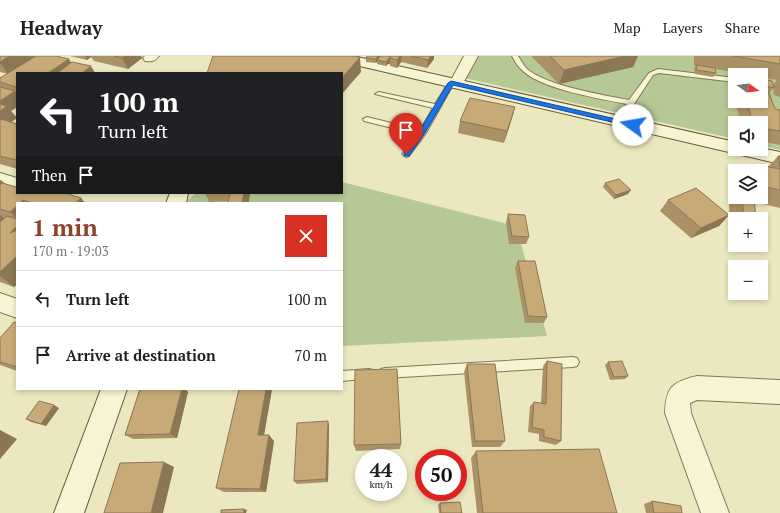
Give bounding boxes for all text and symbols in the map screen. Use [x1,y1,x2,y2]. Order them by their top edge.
text: Headway [20,15,102,40]
text: Map [614,18,641,37]
text: Layers [663,18,703,37]
text: Share [725,18,760,37]
north arrow [728,68,768,108]
map controls [728,68,768,300]
text: 100 m [98,83,179,120]
icon: left [32,88,84,140]
position arrow [612,104,654,146]
pin [389,113,423,154]
button: sound [728,116,768,156]
text: Turn left [98,119,168,143]
icon: arrive [395,119,417,141]
icon: arrive [75,164,97,186]
button: layers [728,164,768,204]
text: Then [32,165,67,185]
text: 1 min [32,211,98,243]
button: + [728,212,768,252]
button: close [285,215,327,257]
text: 170 m · 19:03 [32,242,109,260]
button: − [728,260,768,300]
icon: left [32,288,54,310]
text: Turn left [66,289,130,309]
text: 100 m [286,289,327,309]
icon: arrive [32,344,54,366]
text: Arrive at destination [66,345,216,365]
text: 70 m [294,345,327,365]
speed limit sign: 50 [415,449,467,501]
text: 44 [370,456,392,483]
text: km/h [369,478,393,491]

